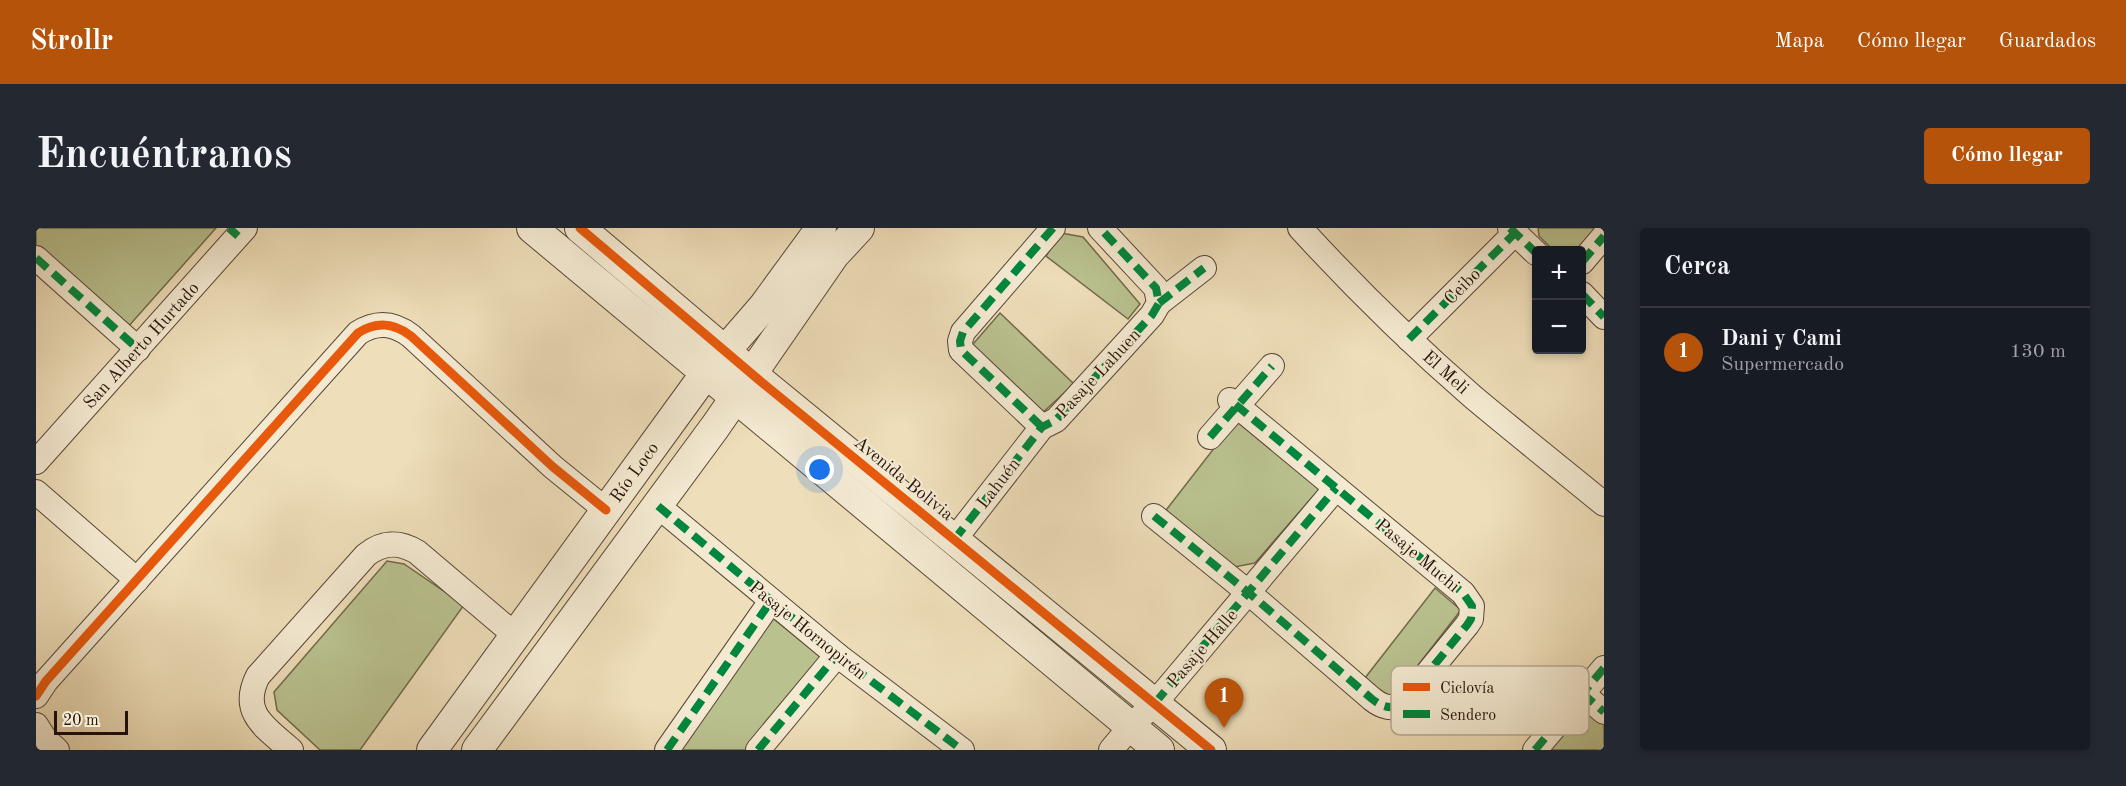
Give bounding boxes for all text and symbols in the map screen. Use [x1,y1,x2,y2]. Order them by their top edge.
text: Strollr [30,28,113,56]
text: Mapa [1775,31,1824,52]
text: Cómo llegar [1857,31,1966,52]
text: Guardados [1999,31,2096,52]
button: Cómo llegar [1924,128,2090,184]
text: Encuéntranos [36,135,292,177]
map controls [1532,246,1586,354]
button: + [1532,246,1586,300]
text: Cerca [1664,254,1730,280]
street label: Ceibo [1441,265,1484,308]
street label: San Alberto Hurtado [80,279,203,412]
button: − [1532,300,1586,354]
street label: Pasaje Lahuen [1053,325,1145,422]
text: Dani y Cami [1721,328,1842,350]
text: 1 [1678,342,1689,362]
text: 130 m [2010,342,2066,362]
street label: El Meli [1419,348,1472,398]
text: Supermercado [1721,355,1844,375]
street label: Avenida Bolivia [850,433,956,524]
street label: Río Loco [607,439,663,506]
your location [805,455,834,484]
street label: Lahuén [974,455,1024,512]
street label: Pasaje Muchi [1372,516,1463,596]
street label: Pasaje Hornopirén [745,578,870,684]
street label: Pasaje Halle [1164,606,1241,691]
legend [1391,666,1589,735]
pin: 1 [1204,678,1244,728]
text: Ciclovía [1440,681,1494,697]
scale bar [54,708,128,736]
text: Sendero [1440,708,1496,724]
text: 20 m [63,713,99,729]

